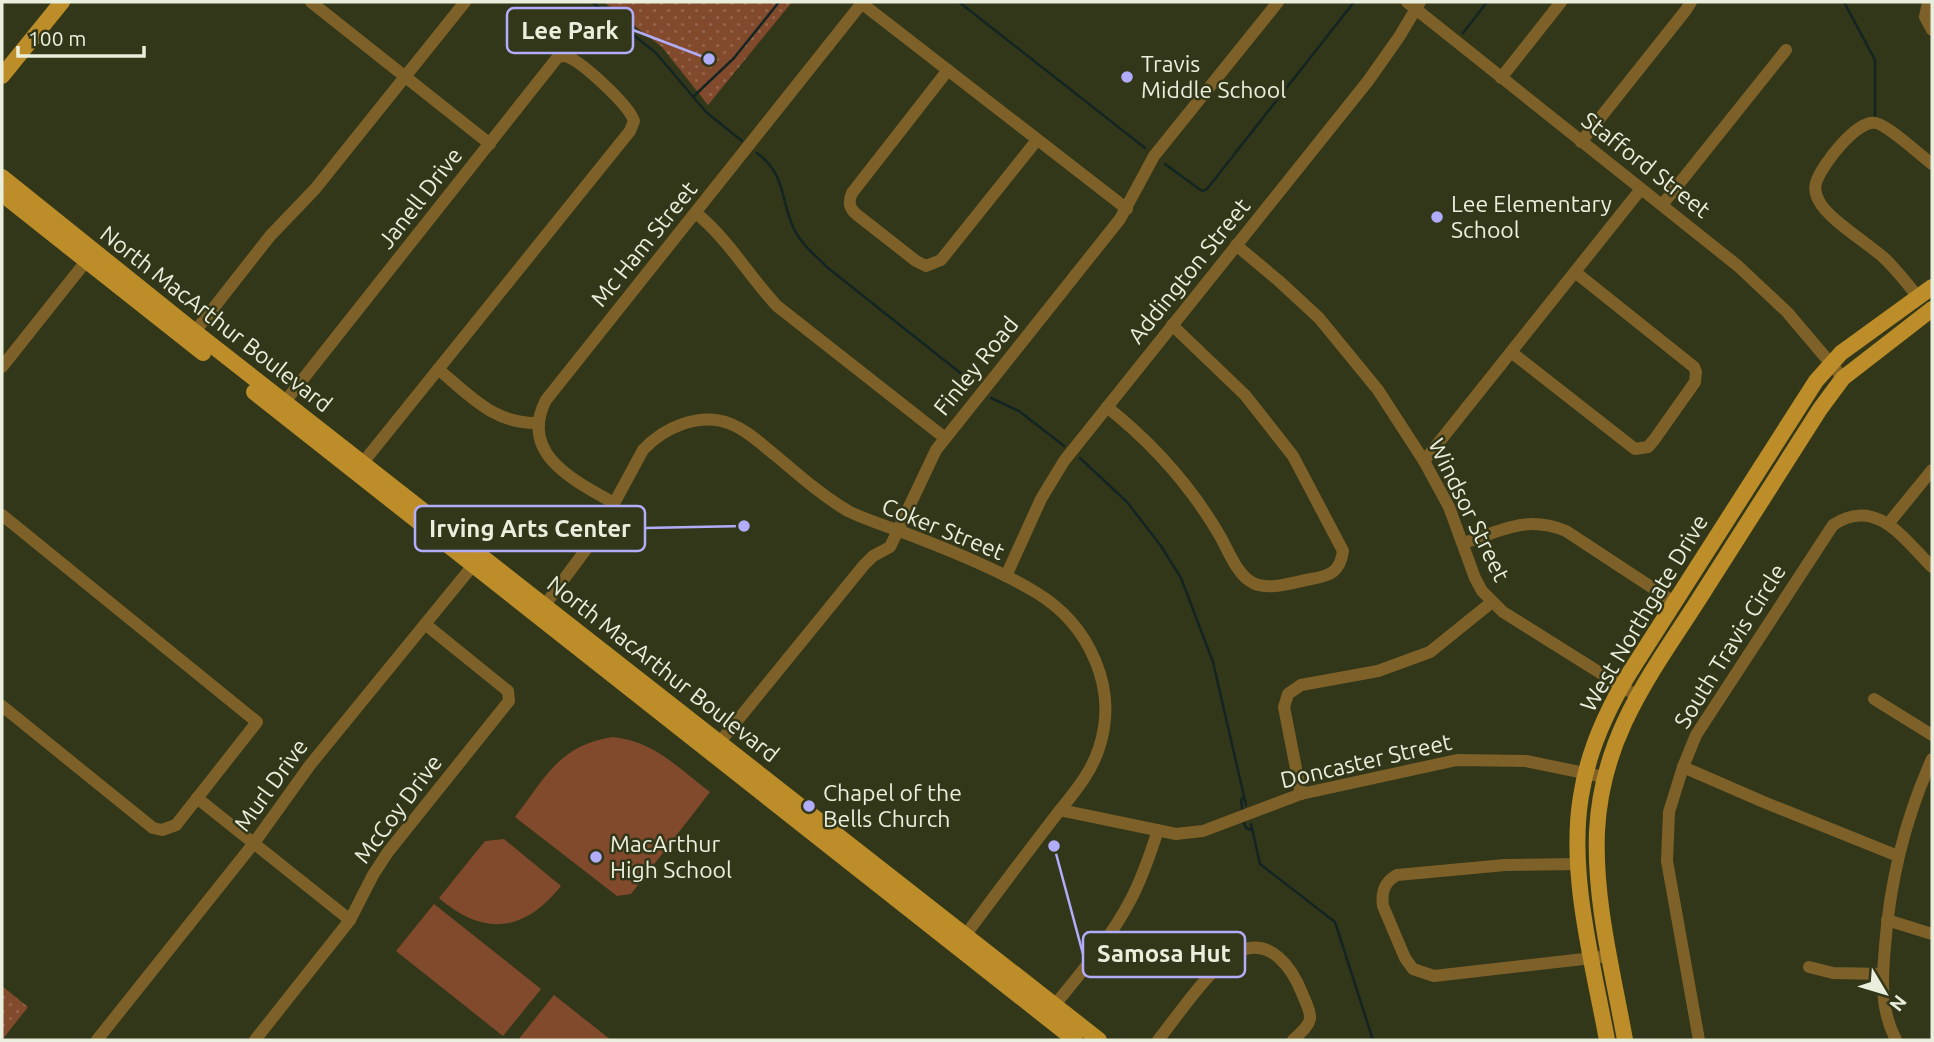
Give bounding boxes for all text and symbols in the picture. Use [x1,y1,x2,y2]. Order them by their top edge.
callout: Lee Park [507,8,633,53]
scale bar [18,14,144,58]
text: Lee Park [521,17,619,44]
text: 100 m [28,26,86,50]
place label: Travis Middle School [1141,51,1286,102]
marker: Travis Middle School [1119,69,1135,85]
street label: Stafford Street [1577,107,1715,222]
street label: Janell Drive [373,142,467,253]
street label: Mc Ham Street [586,176,702,311]
place label: Lee Elementary School [1451,191,1612,242]
street label: Addington Street [1123,193,1255,348]
marker: Lee Elementary School [1429,209,1445,225]
street label: North MacArthur Boulevard [96,221,337,417]
street label: Finley Road [928,312,1023,420]
street label: Windsor Street [1424,434,1515,585]
street label: Coker Street [878,493,1008,564]
callout: Irving Arts Center [415,506,645,551]
street label: West Northgate Drive [1575,510,1712,716]
text: Irving Arts Center [429,515,631,542]
street label: South Travis Circle [1669,559,1790,732]
street label: North MacArthur Boulevard [543,571,784,767]
street label: Doncaster Street [1278,729,1454,792]
street label: Murl Drive [229,734,312,836]
street label: McCoy Drive [349,750,446,868]
place label: Chapel of the Bells Church [823,780,962,831]
marker: Chapel of the Bells Church [801,798,817,814]
place label: MacArthur High School [610,831,732,882]
marker: MacArthur High School [588,849,604,865]
callout: Samosa Hut [1083,932,1245,977]
text: Samosa Hut [1097,940,1231,967]
north arrow [1850,958,1920,1028]
text: N [1885,991,1911,1016]

